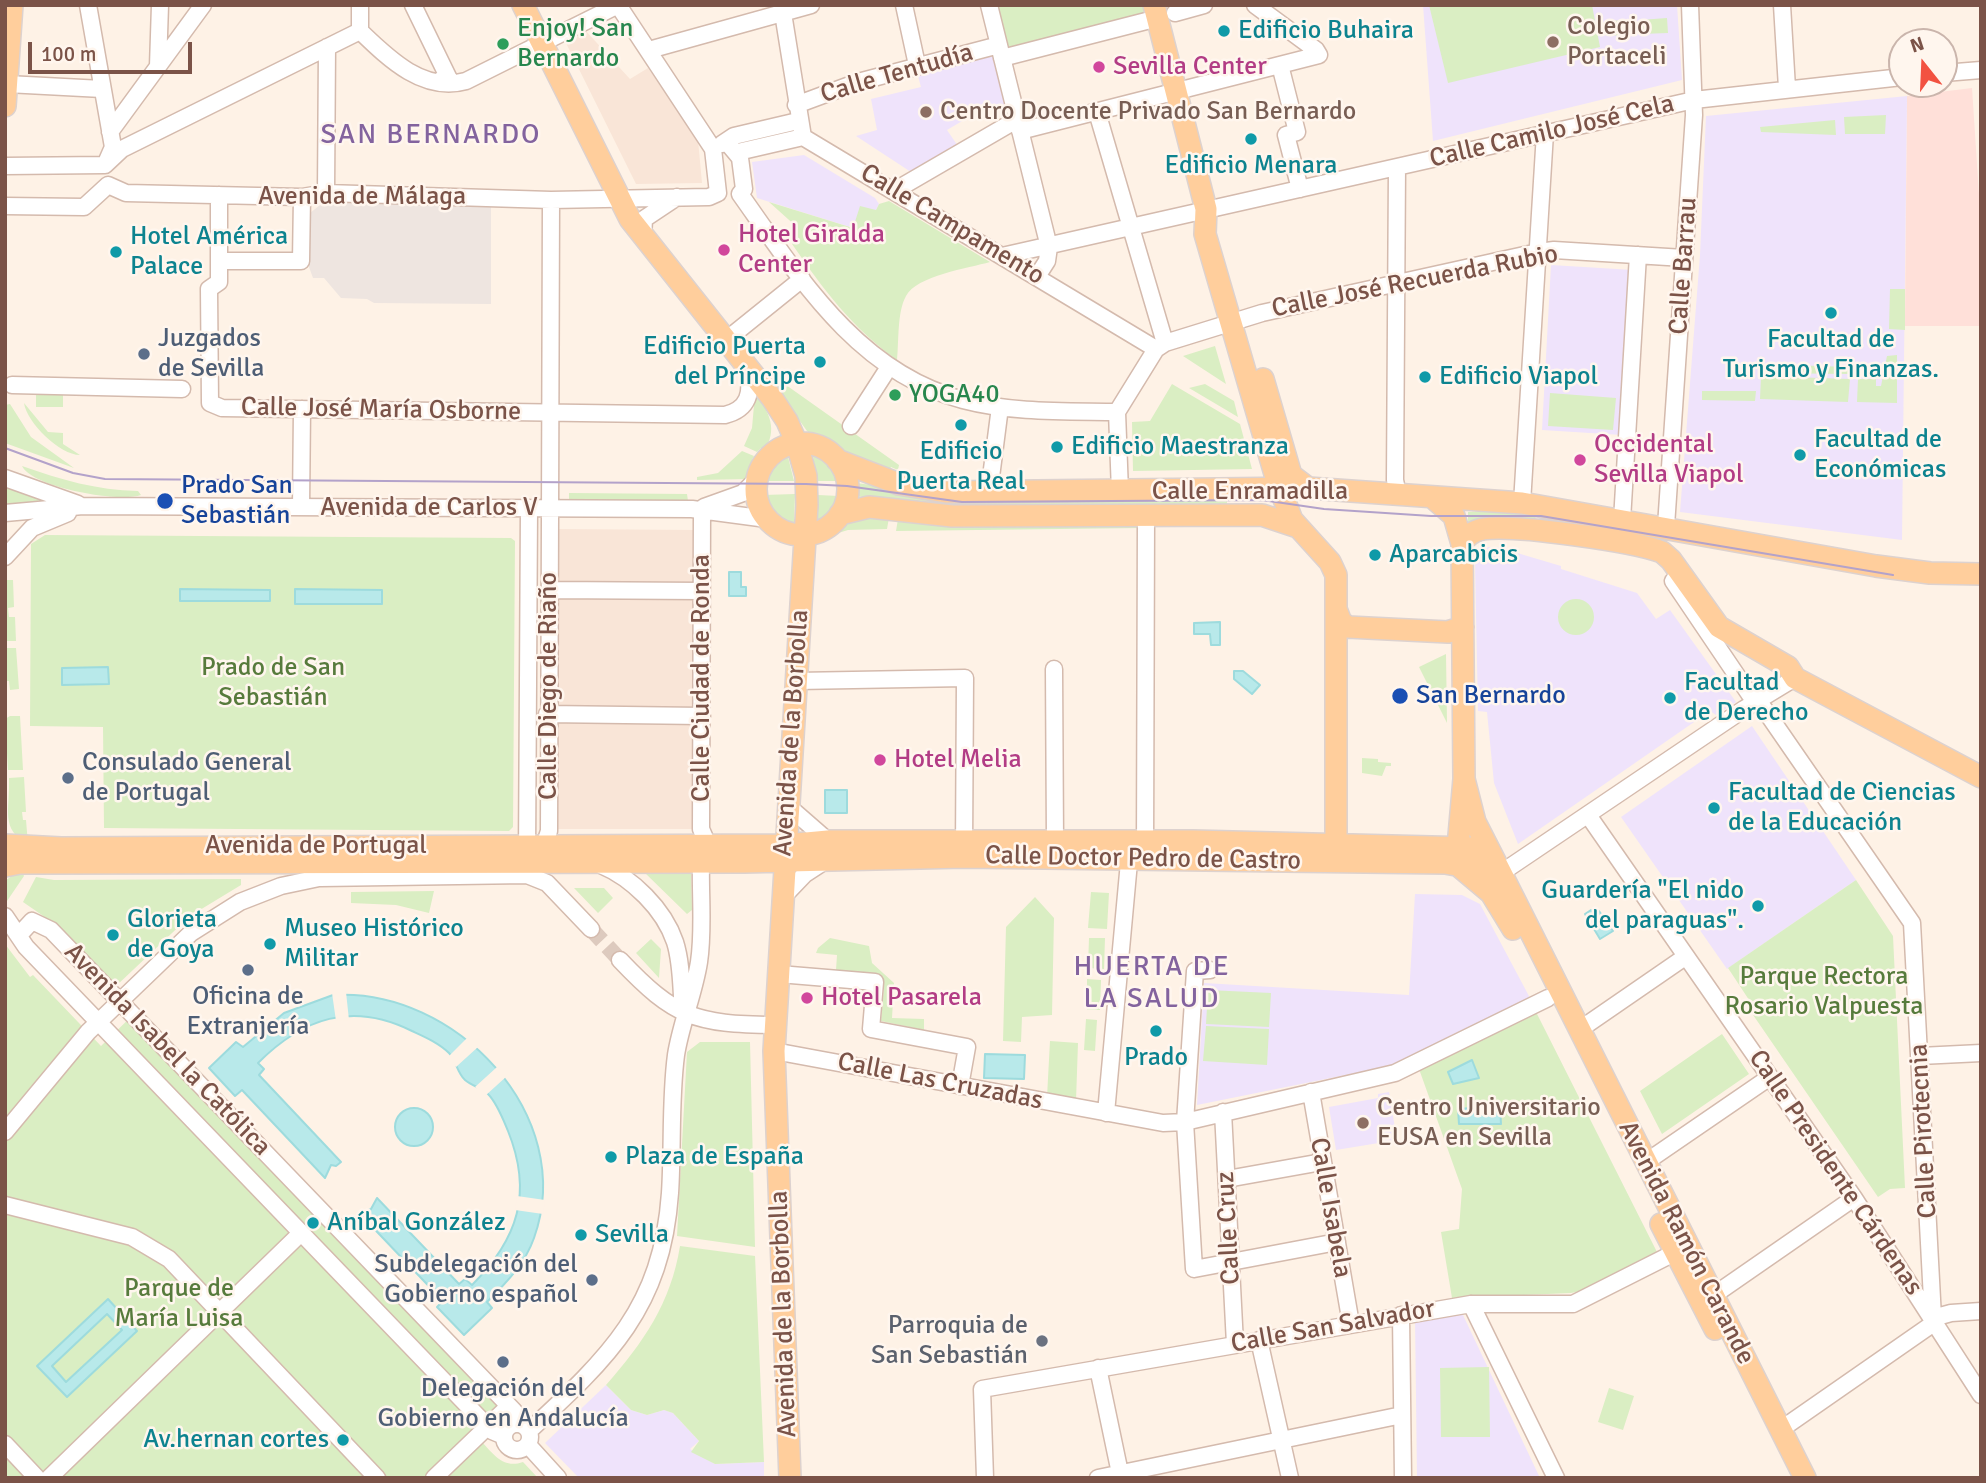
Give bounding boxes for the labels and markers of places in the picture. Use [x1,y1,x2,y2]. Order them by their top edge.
place label: Colegio Portaceli [1567,11,1667,72]
place label: Enjoy! San Bernardo [517,13,633,74]
place label: Edificio Buhaira [1238,15,1414,47]
marker: Edificio Buhaira [1216,23,1232,39]
marker: Colegio Portaceli [1545,34,1561,50]
marker: Enjoy! San Bernardo [495,36,511,52]
place label: Sevilla Center [1113,51,1267,83]
marker: Sevilla Center [1091,59,1107,75]
place label: Centro Docente Privado San Bernardo [940,96,1356,128]
marker: Centro Docente Privado San Bernardo [918,104,934,120]
marker: Edificio Menara [1243,131,1259,147]
place label: Edificio Menara [1165,150,1337,182]
place label: Hotel Giralda Center [738,219,885,280]
place label: Hotel América Palace [130,221,288,282]
marker: Hotel Giralda Center [716,242,732,258]
marker: Hotel América Palace [108,244,124,260]
marker: Facultad de Turismo y Finanzas. [1823,305,1839,321]
place label: Juzgados de Sevilla [158,323,264,384]
place label: Facultad de Turismo y Finanzas. [1723,324,1939,386]
place label: Edificio Puerta del Príncipe [643,331,806,392]
marker: Juzgados de Sevilla [136,346,152,362]
marker: Edificio Puerta del Príncipe [812,354,828,370]
place label: Edificio Viapol [1439,361,1598,393]
marker: Edificio Viapol [1417,369,1433,385]
place label: YOGA40 [909,379,999,411]
marker: YOGA40 [887,387,903,403]
marker: Edificio Puerta Real [953,417,969,433]
place label: Facultad de Económicas [1814,424,1946,486]
place label: Occidental Sevilla Viapol [1594,429,1744,490]
place label: Edificio Maestranza [1071,431,1289,463]
place label: Edificio Puerta Real [897,436,1025,498]
marker: Edificio Maestranza [1049,439,1065,455]
marker: Facultad de Económicas [1792,447,1808,463]
marker: Occidental Sevilla Viapol [1572,452,1588,468]
place label: Prado San Sebastián [181,470,293,532]
marker: Prado San Sebastián [155,491,175,511]
place label: Aparcabicis [1389,539,1518,571]
marker: Aparcabicis [1367,547,1383,563]
place label: Facultad de Derecho [1684,667,1808,728]
place label: San Bernardo [1416,680,1566,712]
marker: San Bernardo [1390,686,1410,706]
marker: Facultad de Derecho [1662,690,1678,706]
place label: Hotel Melia [894,744,1022,776]
place label: Consulado General de Portugal [82,747,292,808]
marker: Hotel Melia [872,752,888,768]
marker: Consulado General de Portugal [60,770,76,786]
place label: Facultad de Ciencias de la Educación [1728,777,1956,838]
marker: Facultad de Ciencias de la Educación [1706,800,1722,816]
place label: Guardería "El nido del paraguas". [1541,875,1744,936]
marker: Guardería "El nido del paraguas". [1750,898,1766,914]
place label: Glorieta de Goya [127,904,217,965]
place label: Museo Histórico Militar [284,913,464,974]
marker: Glorieta de Goya [105,927,121,943]
marker: Museo Histórico Militar [262,936,278,952]
marker: Oficina de Extranjería [240,962,256,978]
place label: Oficina de Extranjería [186,981,310,1042]
place label: Hotel Pasarela [821,982,982,1014]
marker: Hotel Pasarela [799,990,815,1006]
marker: Prado [1148,1023,1164,1039]
place label: Prado [1124,1042,1188,1074]
place label: Centro Universitario EUSA en Sevilla [1377,1092,1601,1154]
marker: Centro Universitario EUSA en Sevilla [1355,1115,1371,1131]
place label: Plaza de España [625,1141,804,1173]
marker: Plaza de España [603,1149,619,1165]
place label: Aníbal González [327,1207,506,1239]
marker: Aníbal González [305,1215,321,1231]
place label: Sevilla [595,1219,669,1251]
marker: Sevilla [573,1227,589,1243]
place label: Subdelegación del Gobierno español [374,1249,578,1310]
marker: Subdelegación del Gobierno español [584,1272,600,1288]
place label: Parroquia de San Sebastián [871,1310,1028,1372]
marker: Parroquia de San Sebastián [1034,1333,1050,1349]
marker: Delegación del Gobierno en Andalucía [495,1354,511,1370]
place label: Delegación del Gobierno en Andalucía [377,1373,629,1434]
place label: Av.hernan cortes [143,1424,329,1456]
marker: Av.hernan cortes [335,1432,351,1448]

